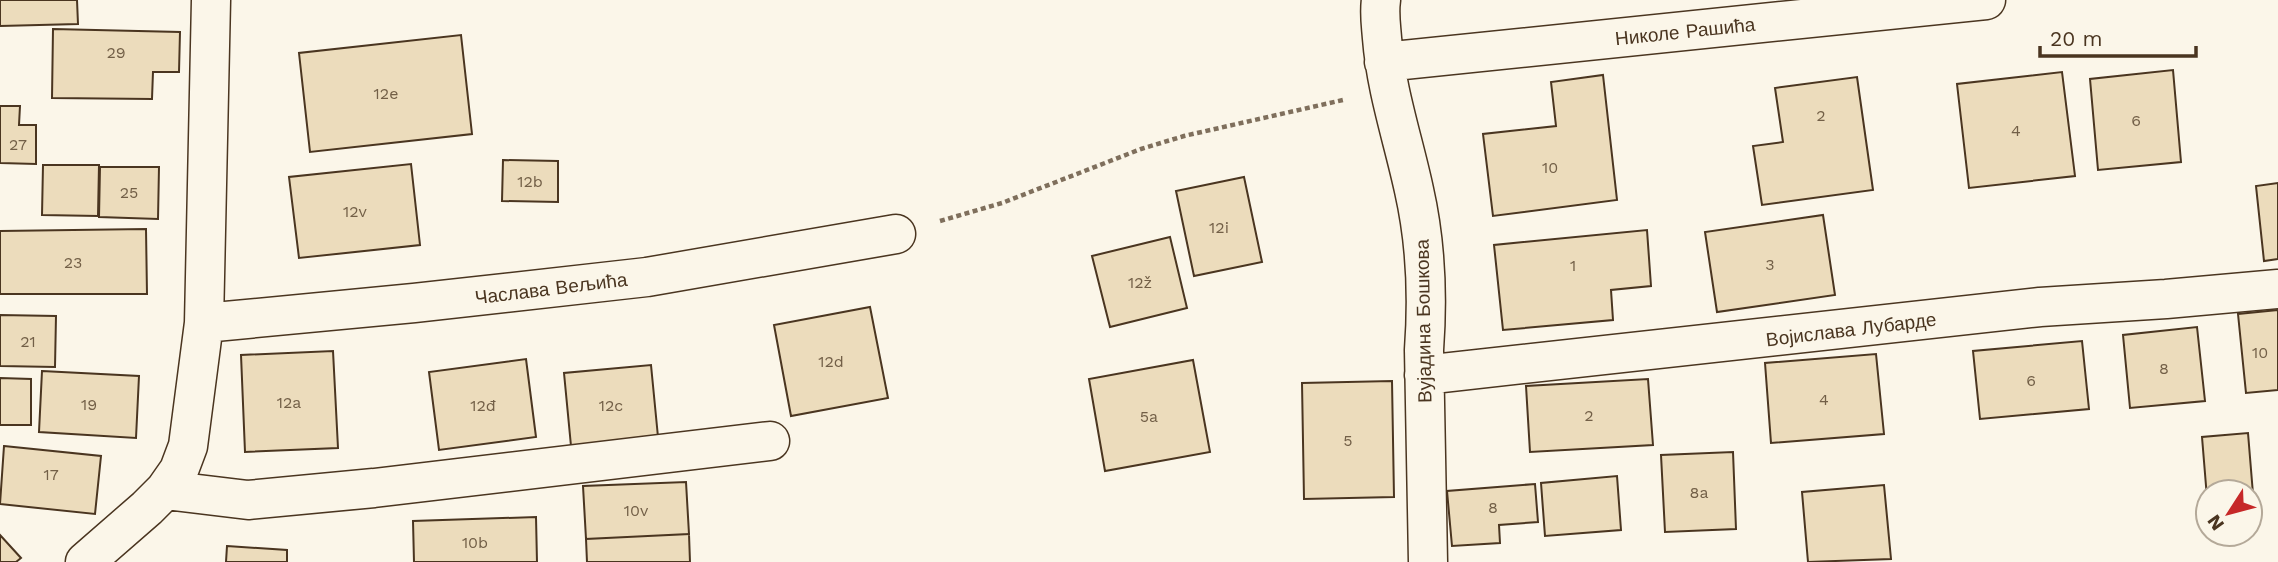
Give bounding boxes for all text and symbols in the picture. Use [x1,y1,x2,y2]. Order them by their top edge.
street label: Николе Рашића [1614,13,1757,50]
scale bar [2040,14,2196,58]
text: 20 m [2050,26,2102,51]
house number: 29 [106,43,126,62]
house number: 12e [374,84,398,103]
house number: 2 [1816,106,1826,125]
house number: 6 [2131,111,2141,130]
house number: 4 [2011,121,2021,140]
house number: 27 [9,135,27,154]
house number: 10 [1542,158,1558,177]
house number: 12b [517,172,543,191]
house number: 25 [120,183,138,202]
house number: 12v [343,202,368,221]
house number: 12i [1209,218,1229,237]
street label: Вујадина Бошкова [1411,238,1436,403]
house number: 23 [64,253,82,272]
house number: 3 [1765,255,1775,274]
house number: 1 [1570,256,1576,275]
street label: Часлава Вељића [473,268,629,309]
house number: 12ž [1128,273,1152,292]
street label: Војислава Лубарде [1765,308,1938,351]
house number: 21 [20,332,36,351]
house number: 10 [2252,343,2268,362]
house number: 12d [818,352,844,371]
house number: 8 [2159,359,2169,378]
house number: 6 [2026,371,2036,390]
house number: 4 [1819,390,1829,409]
house number: 12a [277,393,301,412]
house number: 19 [81,395,97,414]
house number: 12đ [470,396,496,415]
house number: 12c [599,396,623,415]
house number: 2 [1584,406,1594,425]
house number: 5a [1140,407,1158,426]
house number: 5 [1343,431,1353,450]
house number: 17 [43,465,59,484]
north arrow [2194,478,2264,548]
house number: 8a [1690,483,1708,502]
house number: 8 [1488,498,1498,517]
house number: 10v [624,501,649,520]
text: N [2202,510,2229,535]
house number: 10b [462,533,488,552]

